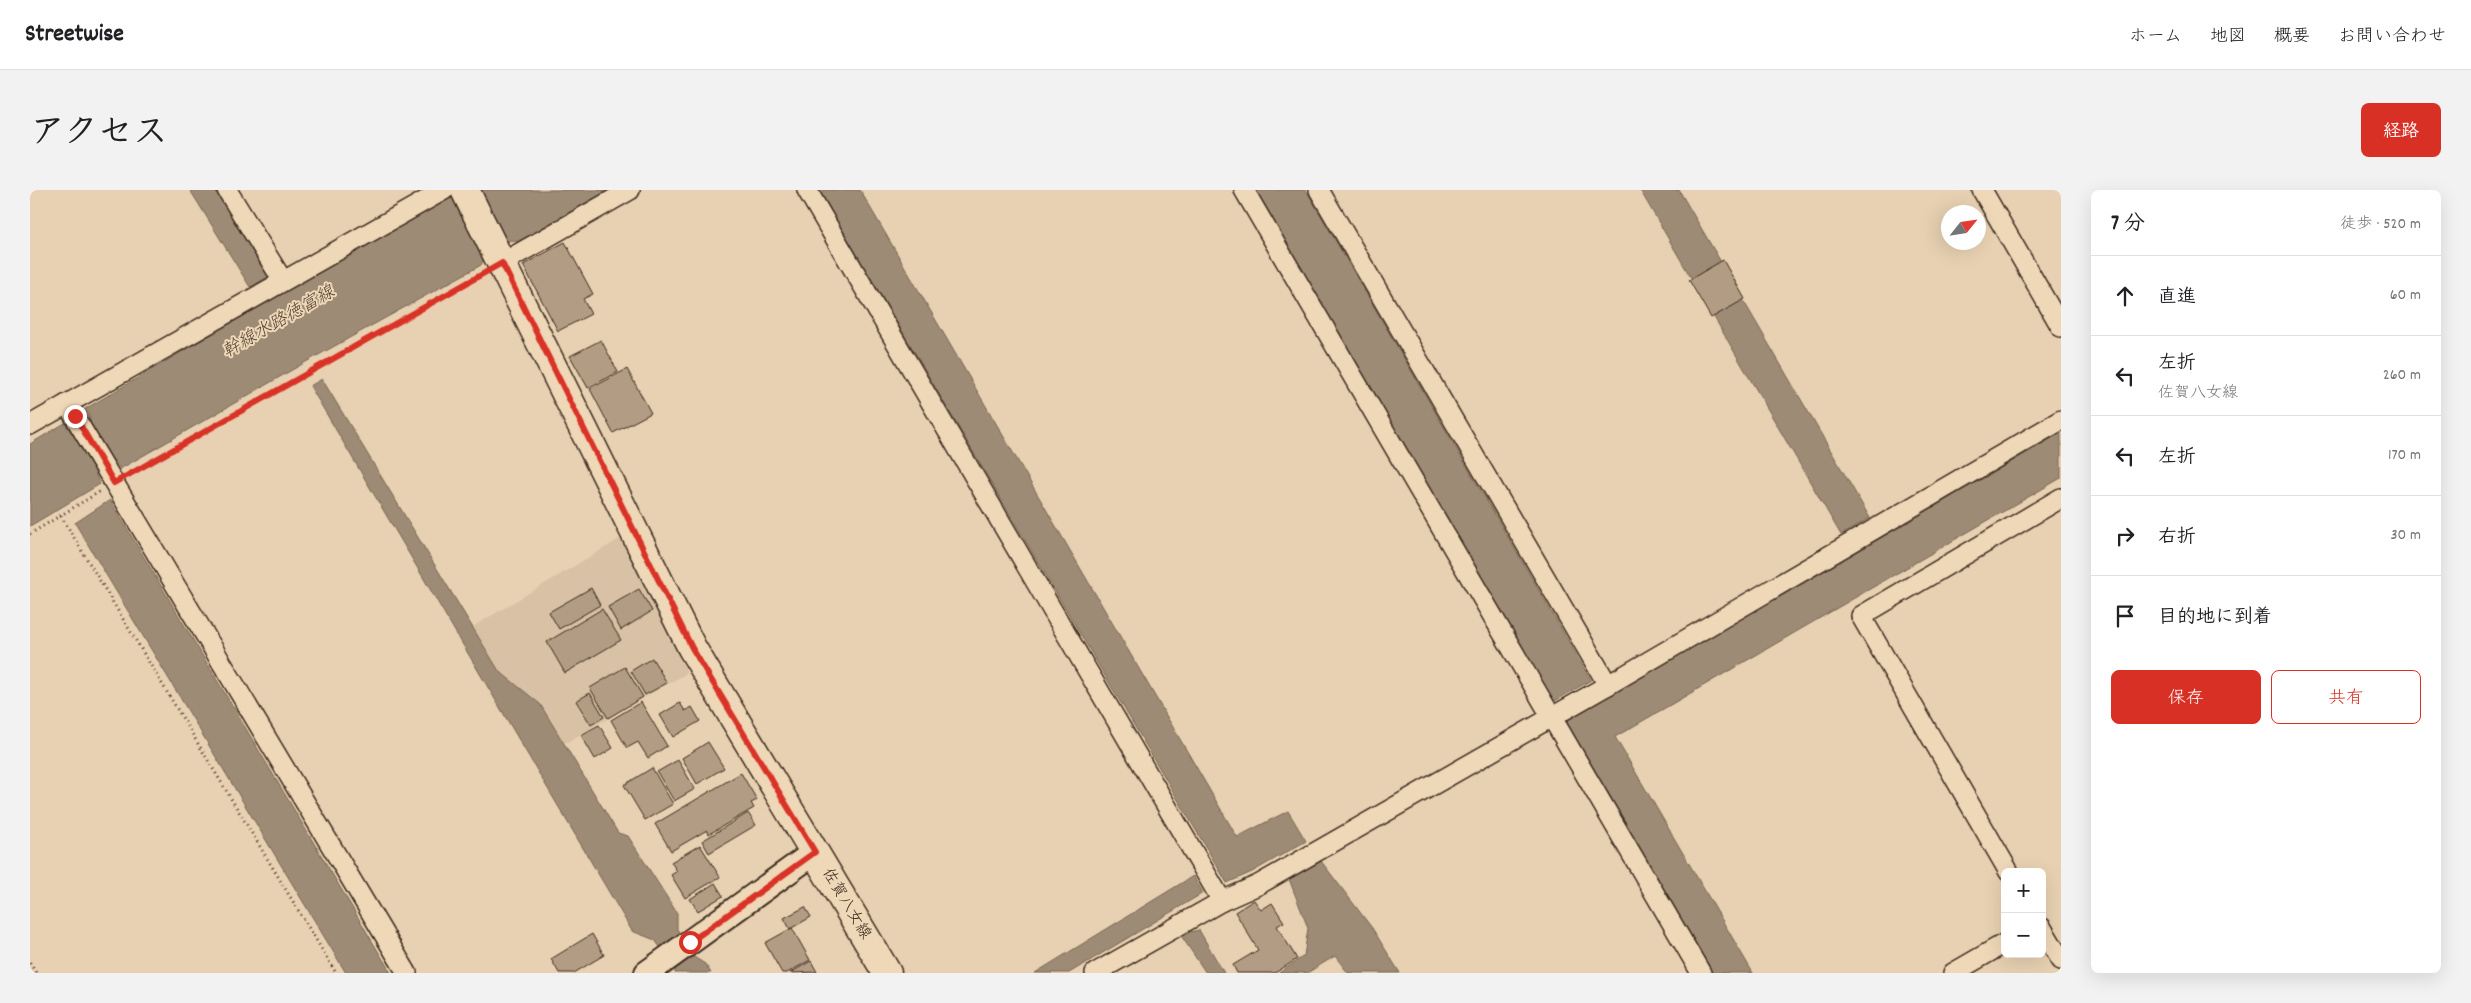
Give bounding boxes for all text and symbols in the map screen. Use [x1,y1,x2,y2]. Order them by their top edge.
text: Streetwise [25,18,124,52]
text: ホーム [2129,25,2182,50]
text: 地図 [2210,25,2246,50]
text: 概要 [2274,25,2310,50]
text: お問い合わせ [2338,25,2446,50]
button: 経路 [2361,103,2441,157]
text: アクセス [30,110,168,160]
north arrow [1941,205,1986,250]
text: 7 分 [2111,210,2145,240]
text: 徒歩 · 520 m [2340,213,2421,236]
water label: 幹線水路徳富線 [218,280,341,365]
icon: ahead [2111,282,2139,310]
text: 60 m [2390,284,2421,307]
text: 直進 [2158,285,2196,312]
text: 左折 [2158,351,2196,378]
icon: left [2111,362,2139,390]
text: 260 m [2383,364,2421,387]
text: 佐賀八女線 [2158,382,2238,405]
route end [64,405,87,428]
icon: left [2111,442,2139,470]
text: 170 m [2388,444,2421,467]
text: 左折 [2158,445,2196,472]
icon: right [2111,522,2139,550]
text: 30 m [2391,524,2421,547]
text: 右折 [2158,525,2196,552]
icon: arrive [2111,602,2139,630]
text: 目的地に到着 [2158,605,2272,632]
button: 保存 [2111,670,2261,724]
button: 共有 [2271,670,2421,724]
street label: 佐賀八女線 [816,864,876,944]
map controls [2001,868,2046,958]
button: + [2001,868,2046,913]
button: − [2001,913,2046,958]
route start [679,931,702,954]

